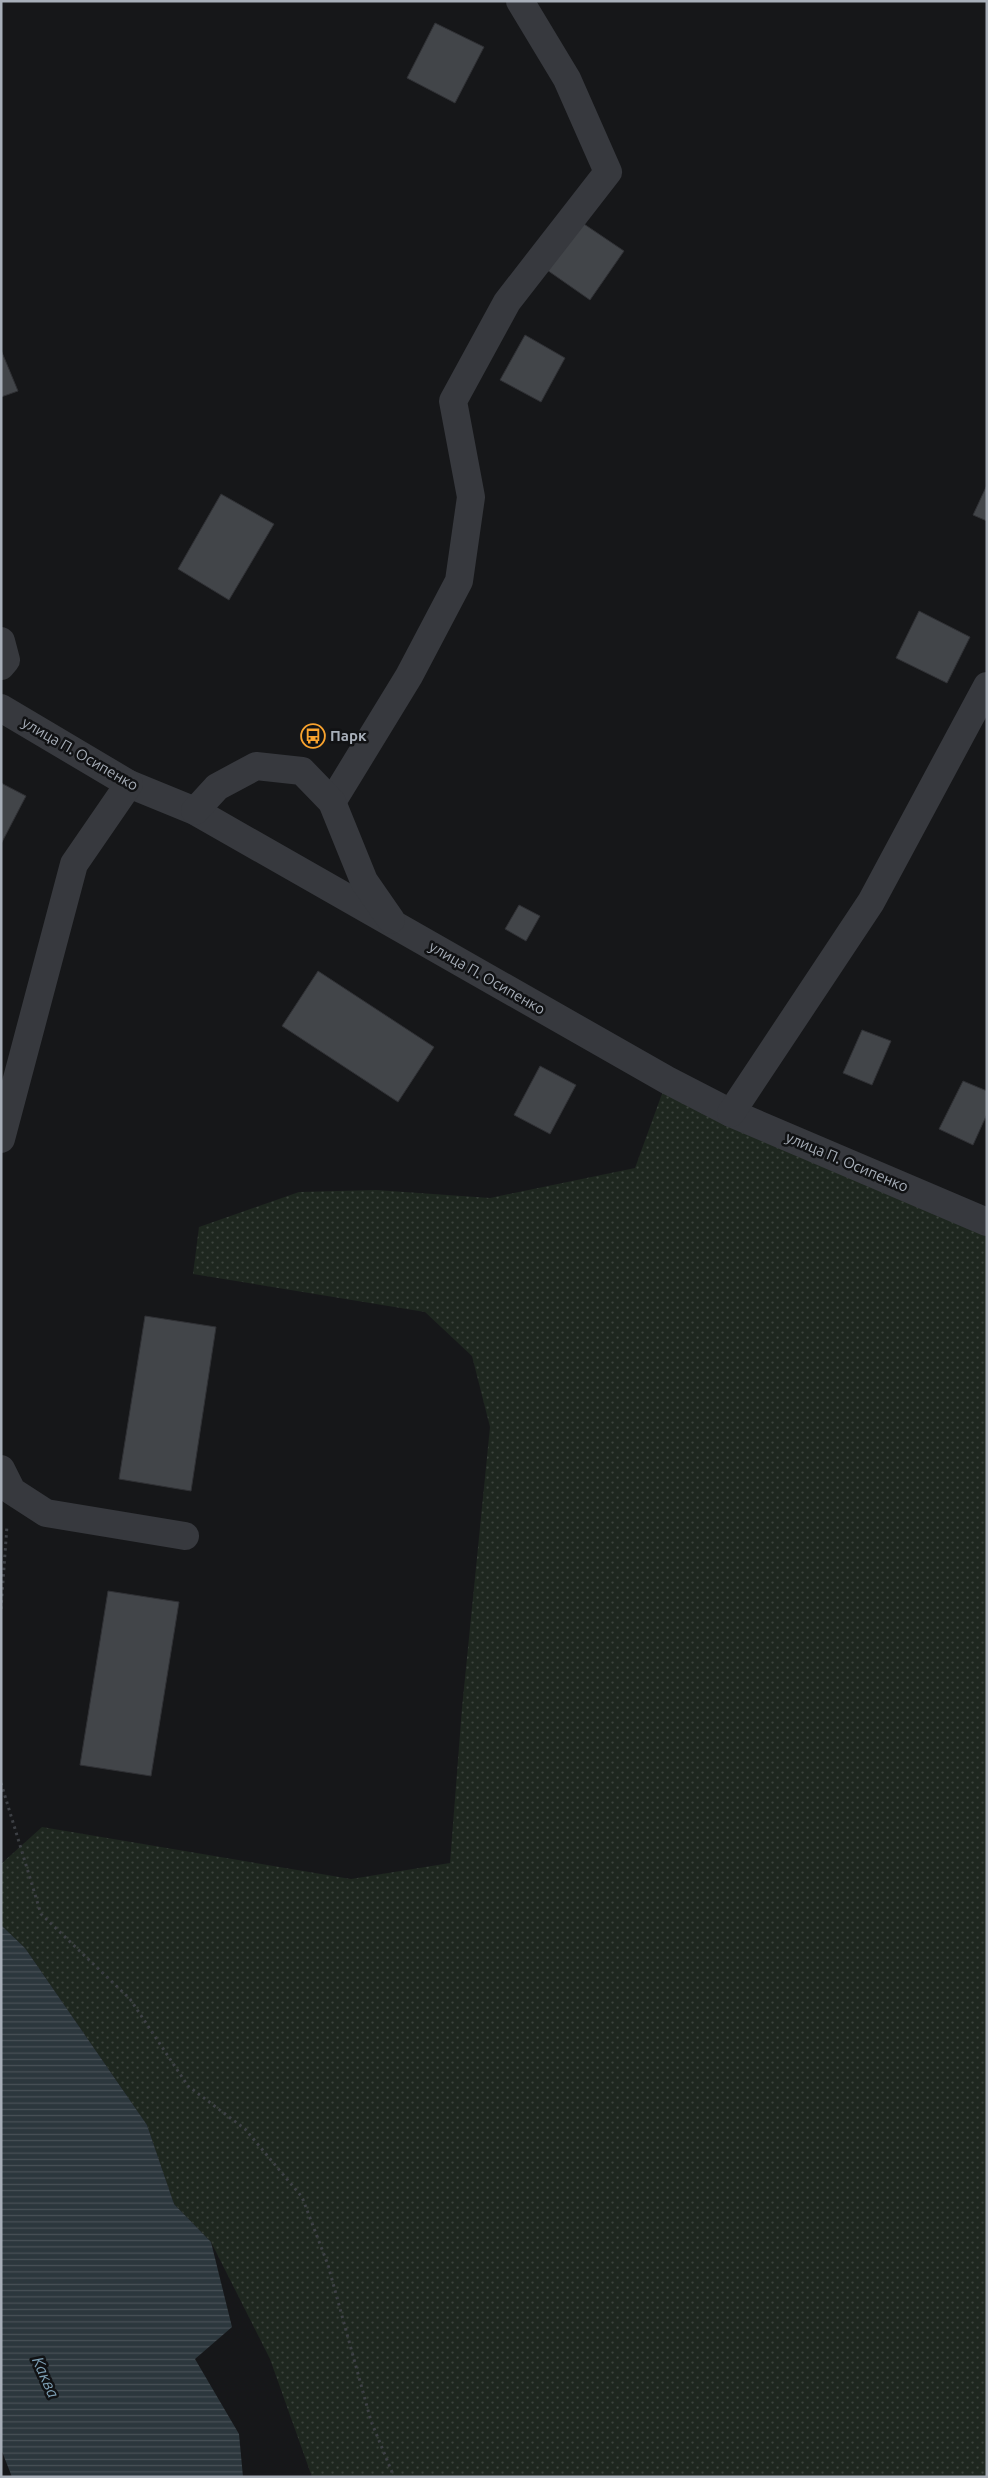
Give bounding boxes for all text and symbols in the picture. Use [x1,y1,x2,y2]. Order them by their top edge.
street label: улица П. Осипенко [19,713,141,794]
bus stop icon: Парк [300,723,326,749]
place label: Парк [330,727,367,744]
street label: улица П. Осипенко [426,937,548,1018]
street label: улица П. Осипенко [783,1128,911,1195]
water label: Каква [29,2354,63,2401]

